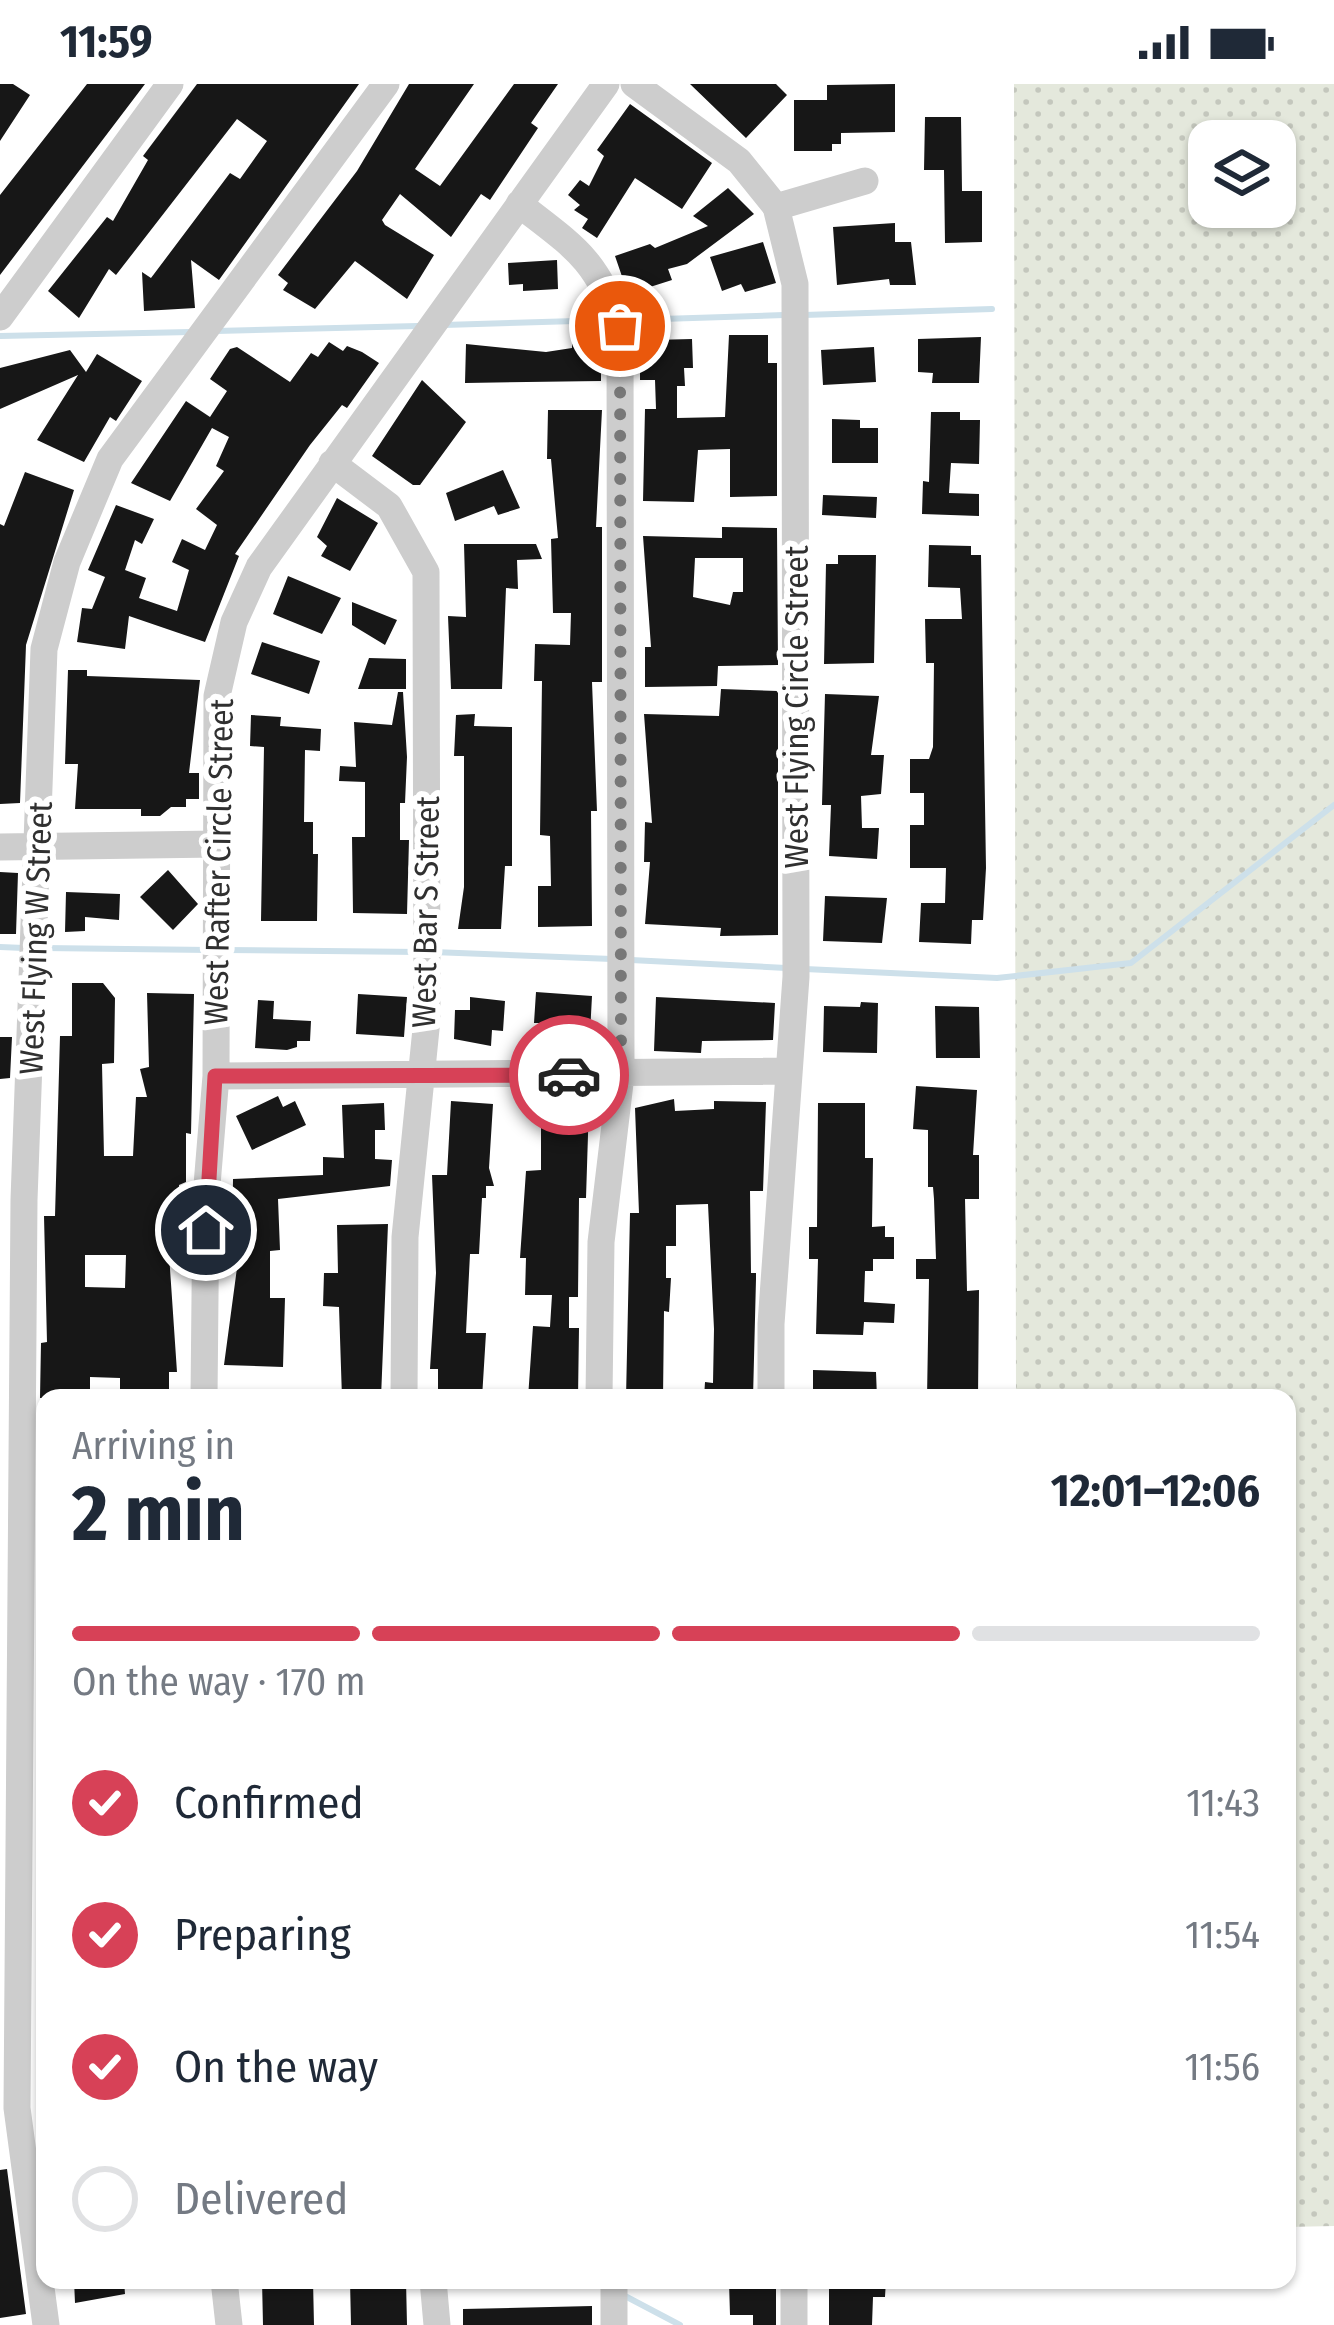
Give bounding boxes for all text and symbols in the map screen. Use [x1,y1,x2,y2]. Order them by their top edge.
text: 11:59 [60,15,153,69]
map controls [1188,120,1296,228]
button: layers [1188,120,1296,228]
pin [569,275,671,377]
icon: bag [587,293,653,359]
street label: West Flying Circle Street [777,545,817,869]
street label: West Rafter Circle Street [196,698,242,1026]
street label: West Bar S Street [404,795,448,1028]
street label: West Flying W Street [11,801,61,1075]
courier [509,1015,629,1135]
icon: car [536,1042,602,1108]
pin [155,1179,257,1281]
icon: home [173,1197,239,1263]
text: Arriving in [72,1423,235,1469]
text: 12:01–12:06 [1051,1464,1260,1518]
text: 2 min [72,1467,245,1561]
text: On the way · 170 m [72,1659,366,1705]
icon: check [72,1770,138,1836]
text: Confirmed [174,1776,364,1830]
text: 11:43 [1186,1780,1260,1826]
icon: check [72,1902,138,1968]
text: Preparing [174,1908,351,1962]
text: 11:54 [1185,1912,1260,1958]
icon: check [72,2034,138,2100]
text: On the way [174,2040,378,2094]
text: 11:56 [1184,2044,1260,2090]
text: Delivered [174,2172,348,2226]

